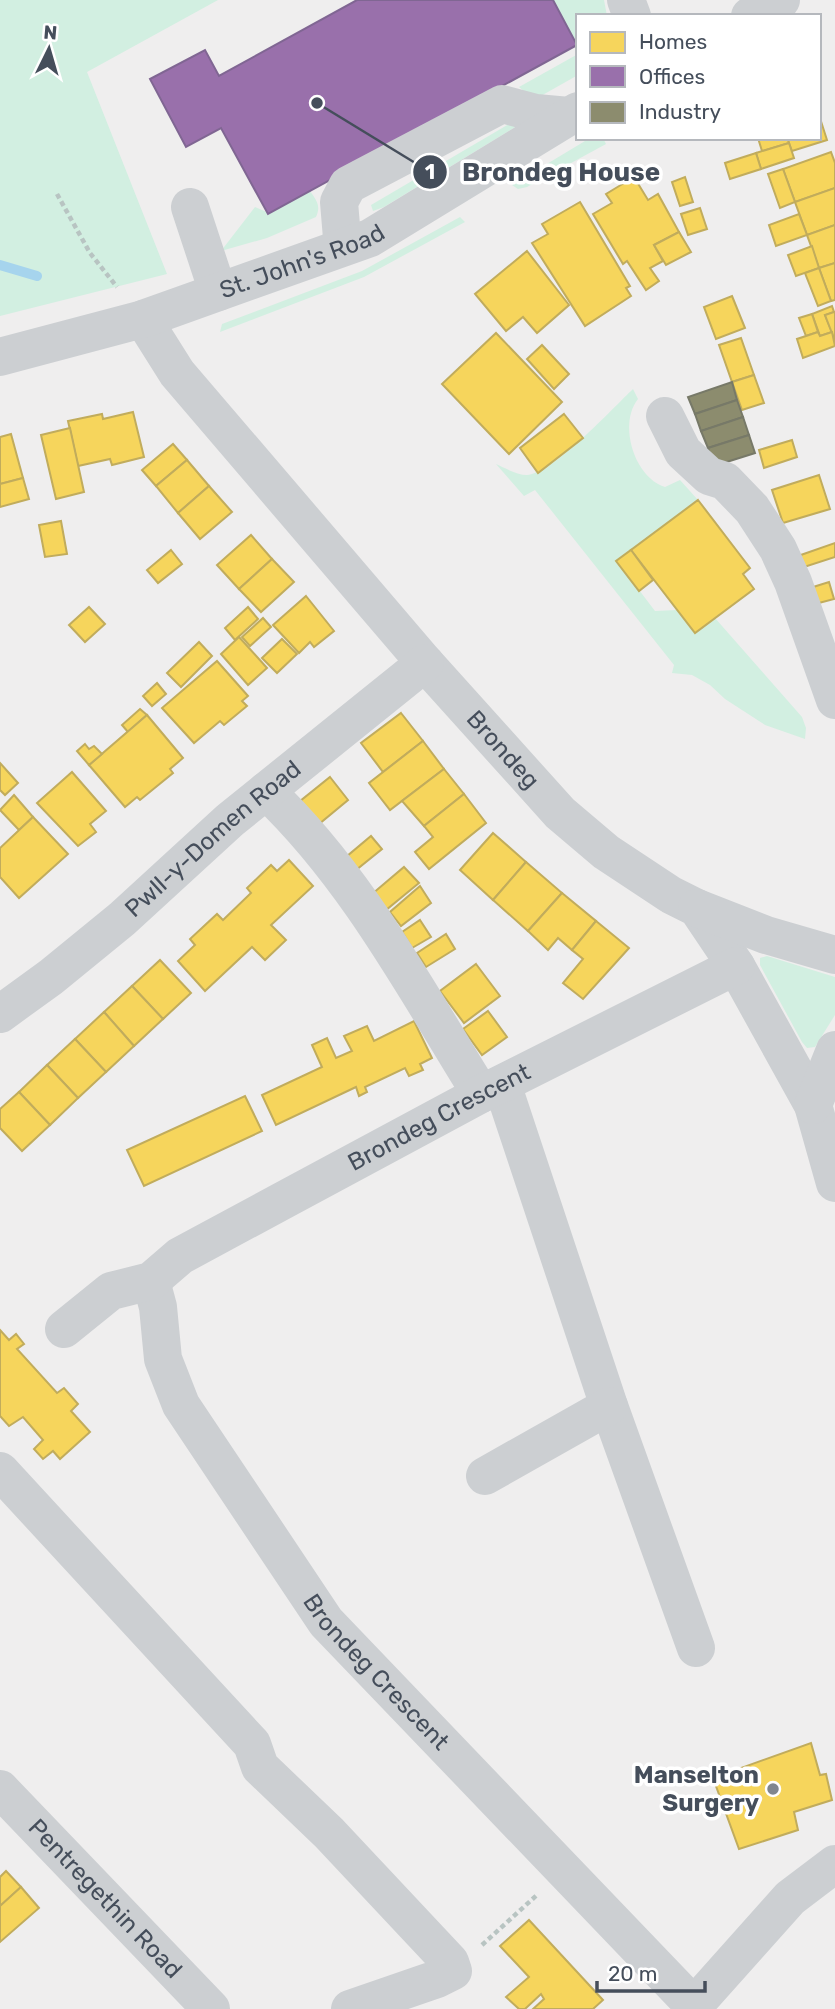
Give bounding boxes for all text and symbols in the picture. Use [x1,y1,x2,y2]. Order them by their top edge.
north arrow [14,14,84,84]
legend [576,14,821,140]
text: N [43,21,58,45]
text: Homes [639,29,707,54]
text: Offices [639,64,705,89]
text: Industry [639,99,721,124]
callout: Brondeg House [413,149,674,196]
text: Brondeg House [462,157,660,188]
text: 1 [425,159,435,184]
street label: St. John's Road [216,218,390,305]
street label: Brondeg [461,705,545,794]
street label: Pwll-y-Domen Road [119,755,306,923]
street label: Brondeg Crescent [343,1058,535,1177]
street label: Brondeg Crescent [297,1589,455,1756]
place label: Manselton Surgery [634,1761,759,1817]
marker: Manselton Surgery [765,1781,781,1797]
street label: Pentregethin Road [23,1813,188,1984]
scale bar [597,1950,706,1994]
text: 20 m [608,1961,657,1986]

